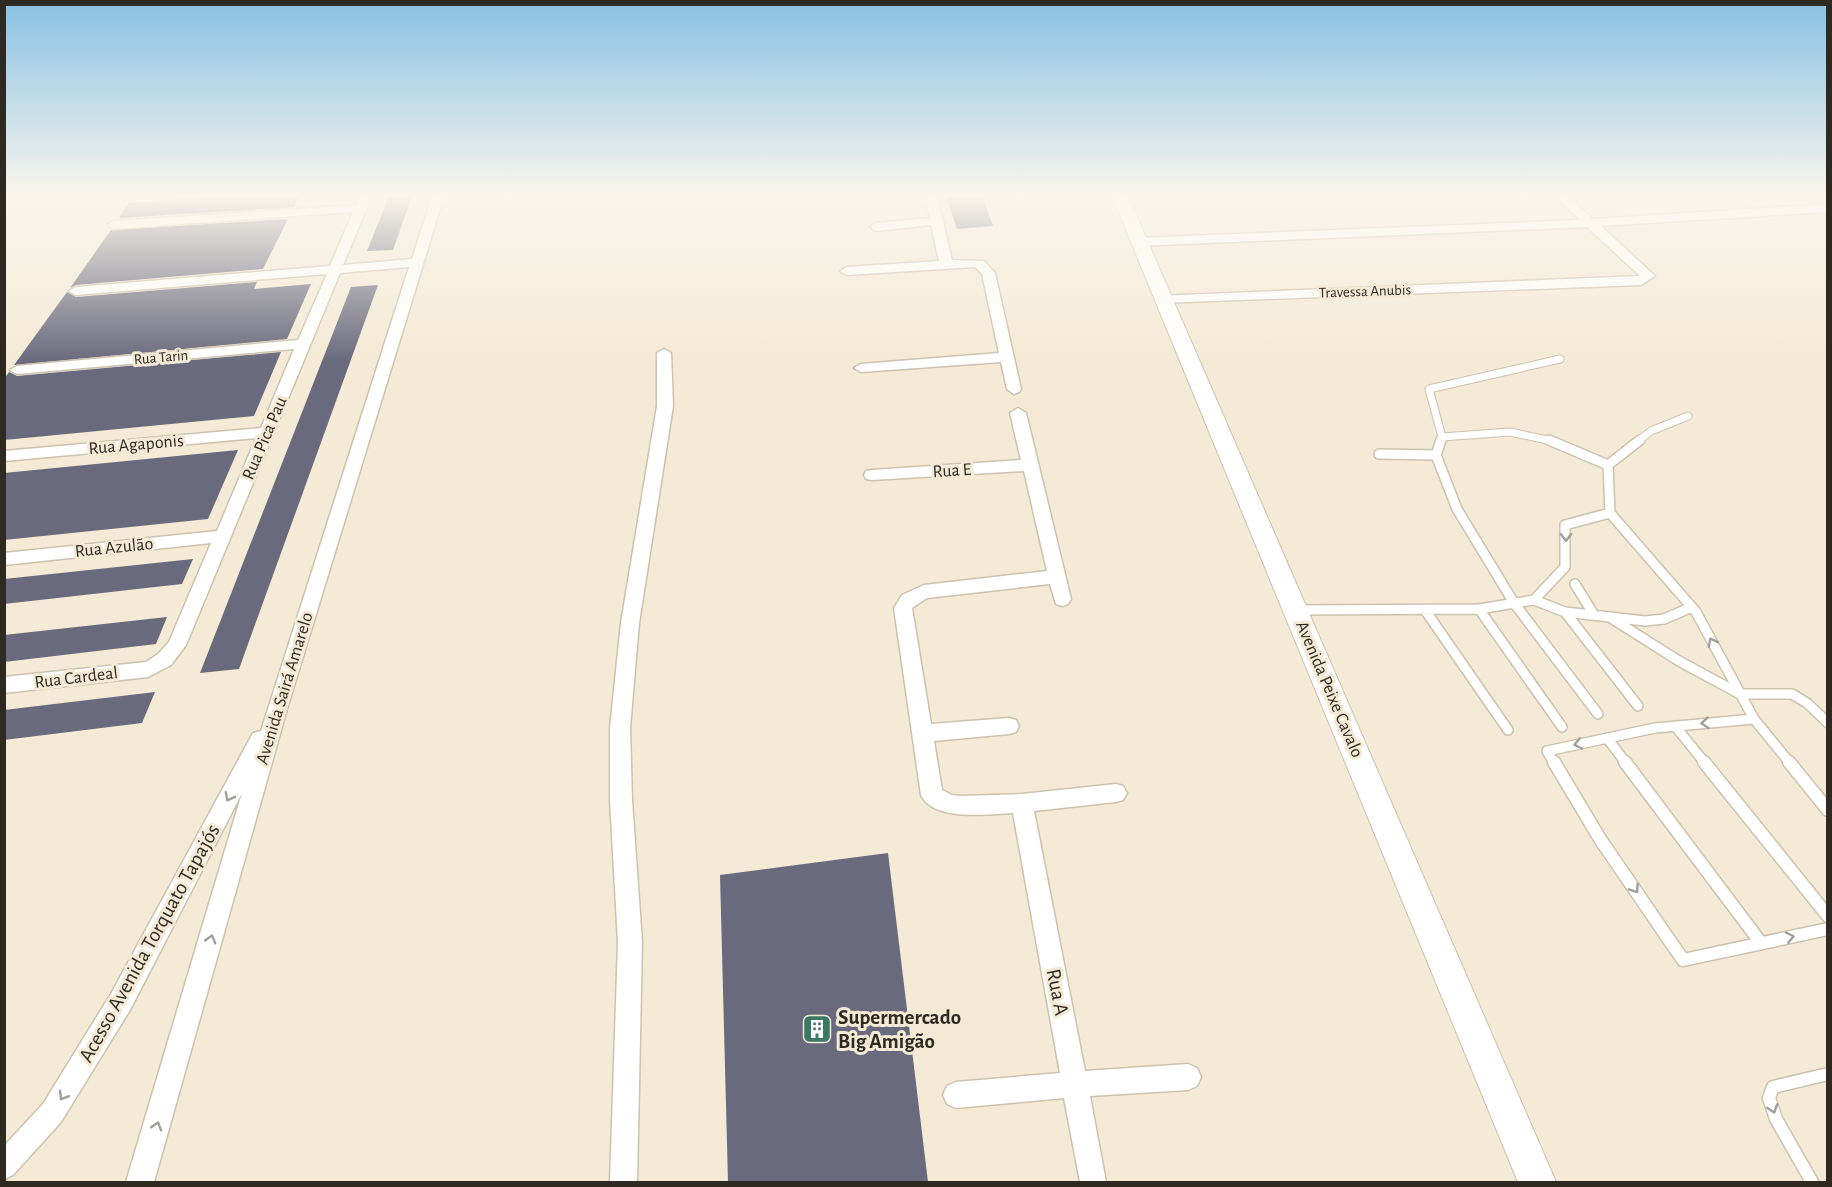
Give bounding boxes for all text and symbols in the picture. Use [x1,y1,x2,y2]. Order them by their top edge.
street label: Travessa Anubis [1319,282,1411,301]
street label: Rua Tarin [133,348,189,367]
street label: Rua Pica Pau [239,394,290,483]
street label: Rua Agaponis [88,432,184,458]
street label: Rua E [932,461,972,481]
one-way arrow [1560,533,1572,542]
street label: Rua Azulão [74,535,154,561]
street label: Avenida Sairá Amarelo [253,610,317,766]
street label: Avenida Peixe Cavalo [1292,618,1366,760]
one-way arrow [1708,638,1719,648]
street label: Rua Cardeal [33,664,119,692]
one-way arrow [1700,716,1709,729]
one-way arrow [1573,737,1583,750]
one-way arrow [225,791,237,802]
street label: Acesso Avenida Torquato Tapajós [75,821,224,1066]
one-way arrow [1628,882,1639,893]
one-way arrow [1785,931,1795,944]
one-way arrow [204,934,216,945]
street label: Rua A [1043,967,1072,1017]
place label: Supermercado Big Amigão [838,1007,961,1052]
building icon: Supermercado Big Amigão [801,1013,833,1045]
one-way arrow [58,1090,70,1100]
one-way arrow [1766,1103,1778,1114]
one-way arrow [150,1122,162,1132]

